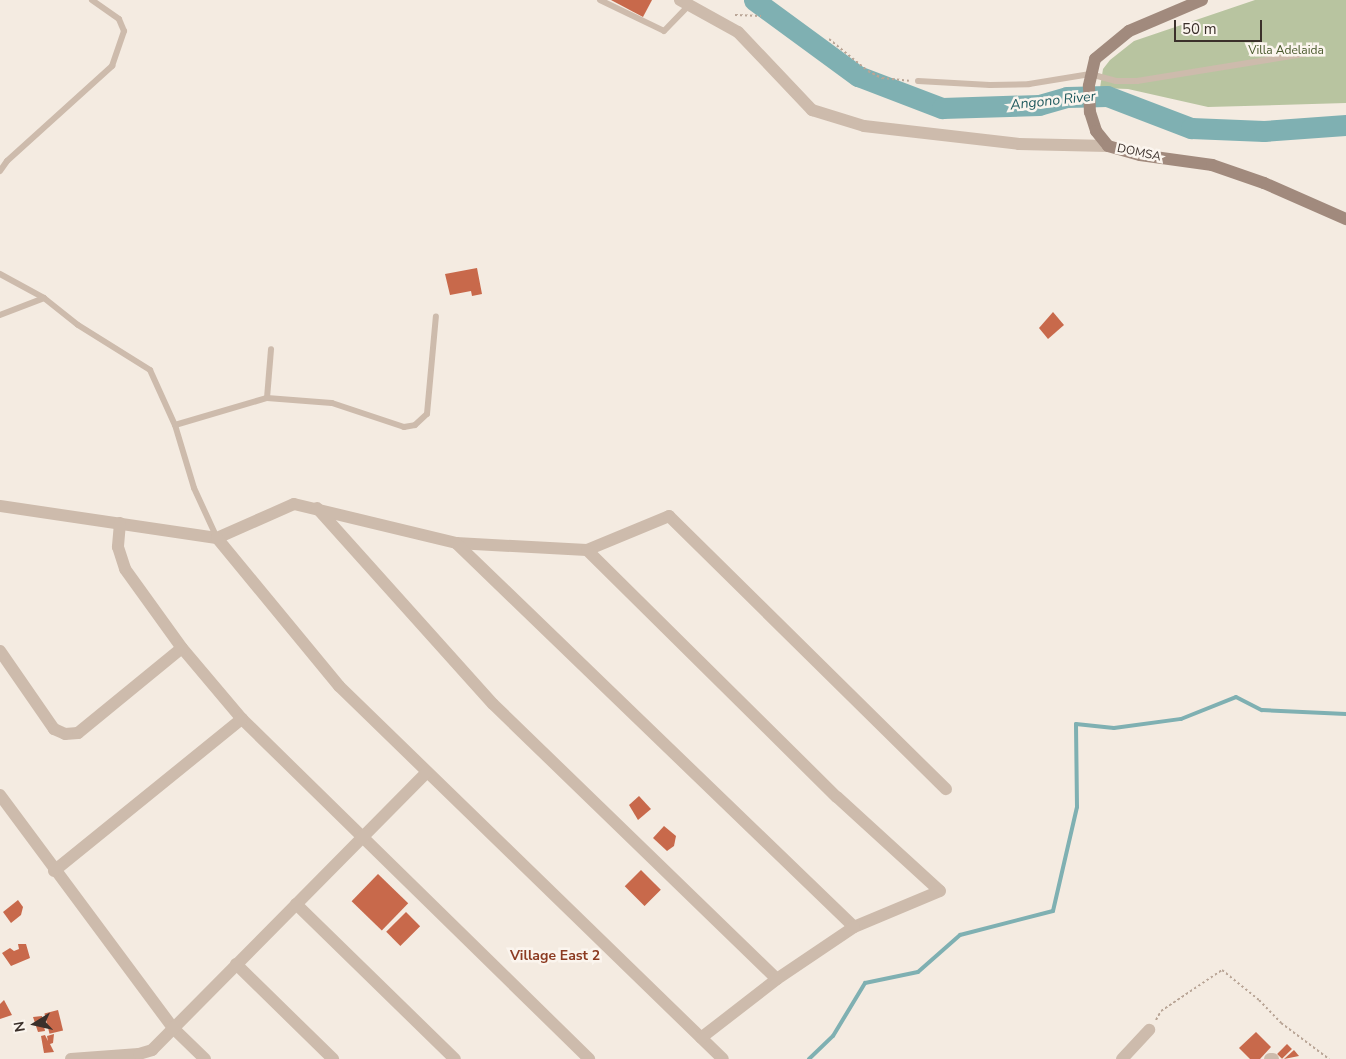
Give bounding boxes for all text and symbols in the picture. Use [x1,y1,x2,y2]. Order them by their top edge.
scale bar [1176,10,1264,42]
text: 50 m [1182,19,1217,39]
park label: Villa Adelaida [1248,44,1324,58]
water label: Angono River [1010,88,1096,114]
street label: DOMSA [1116,141,1162,165]
district label: Village East 2 [510,948,600,964]
north arrow [10,999,60,1049]
text: N [9,1020,30,1034]

